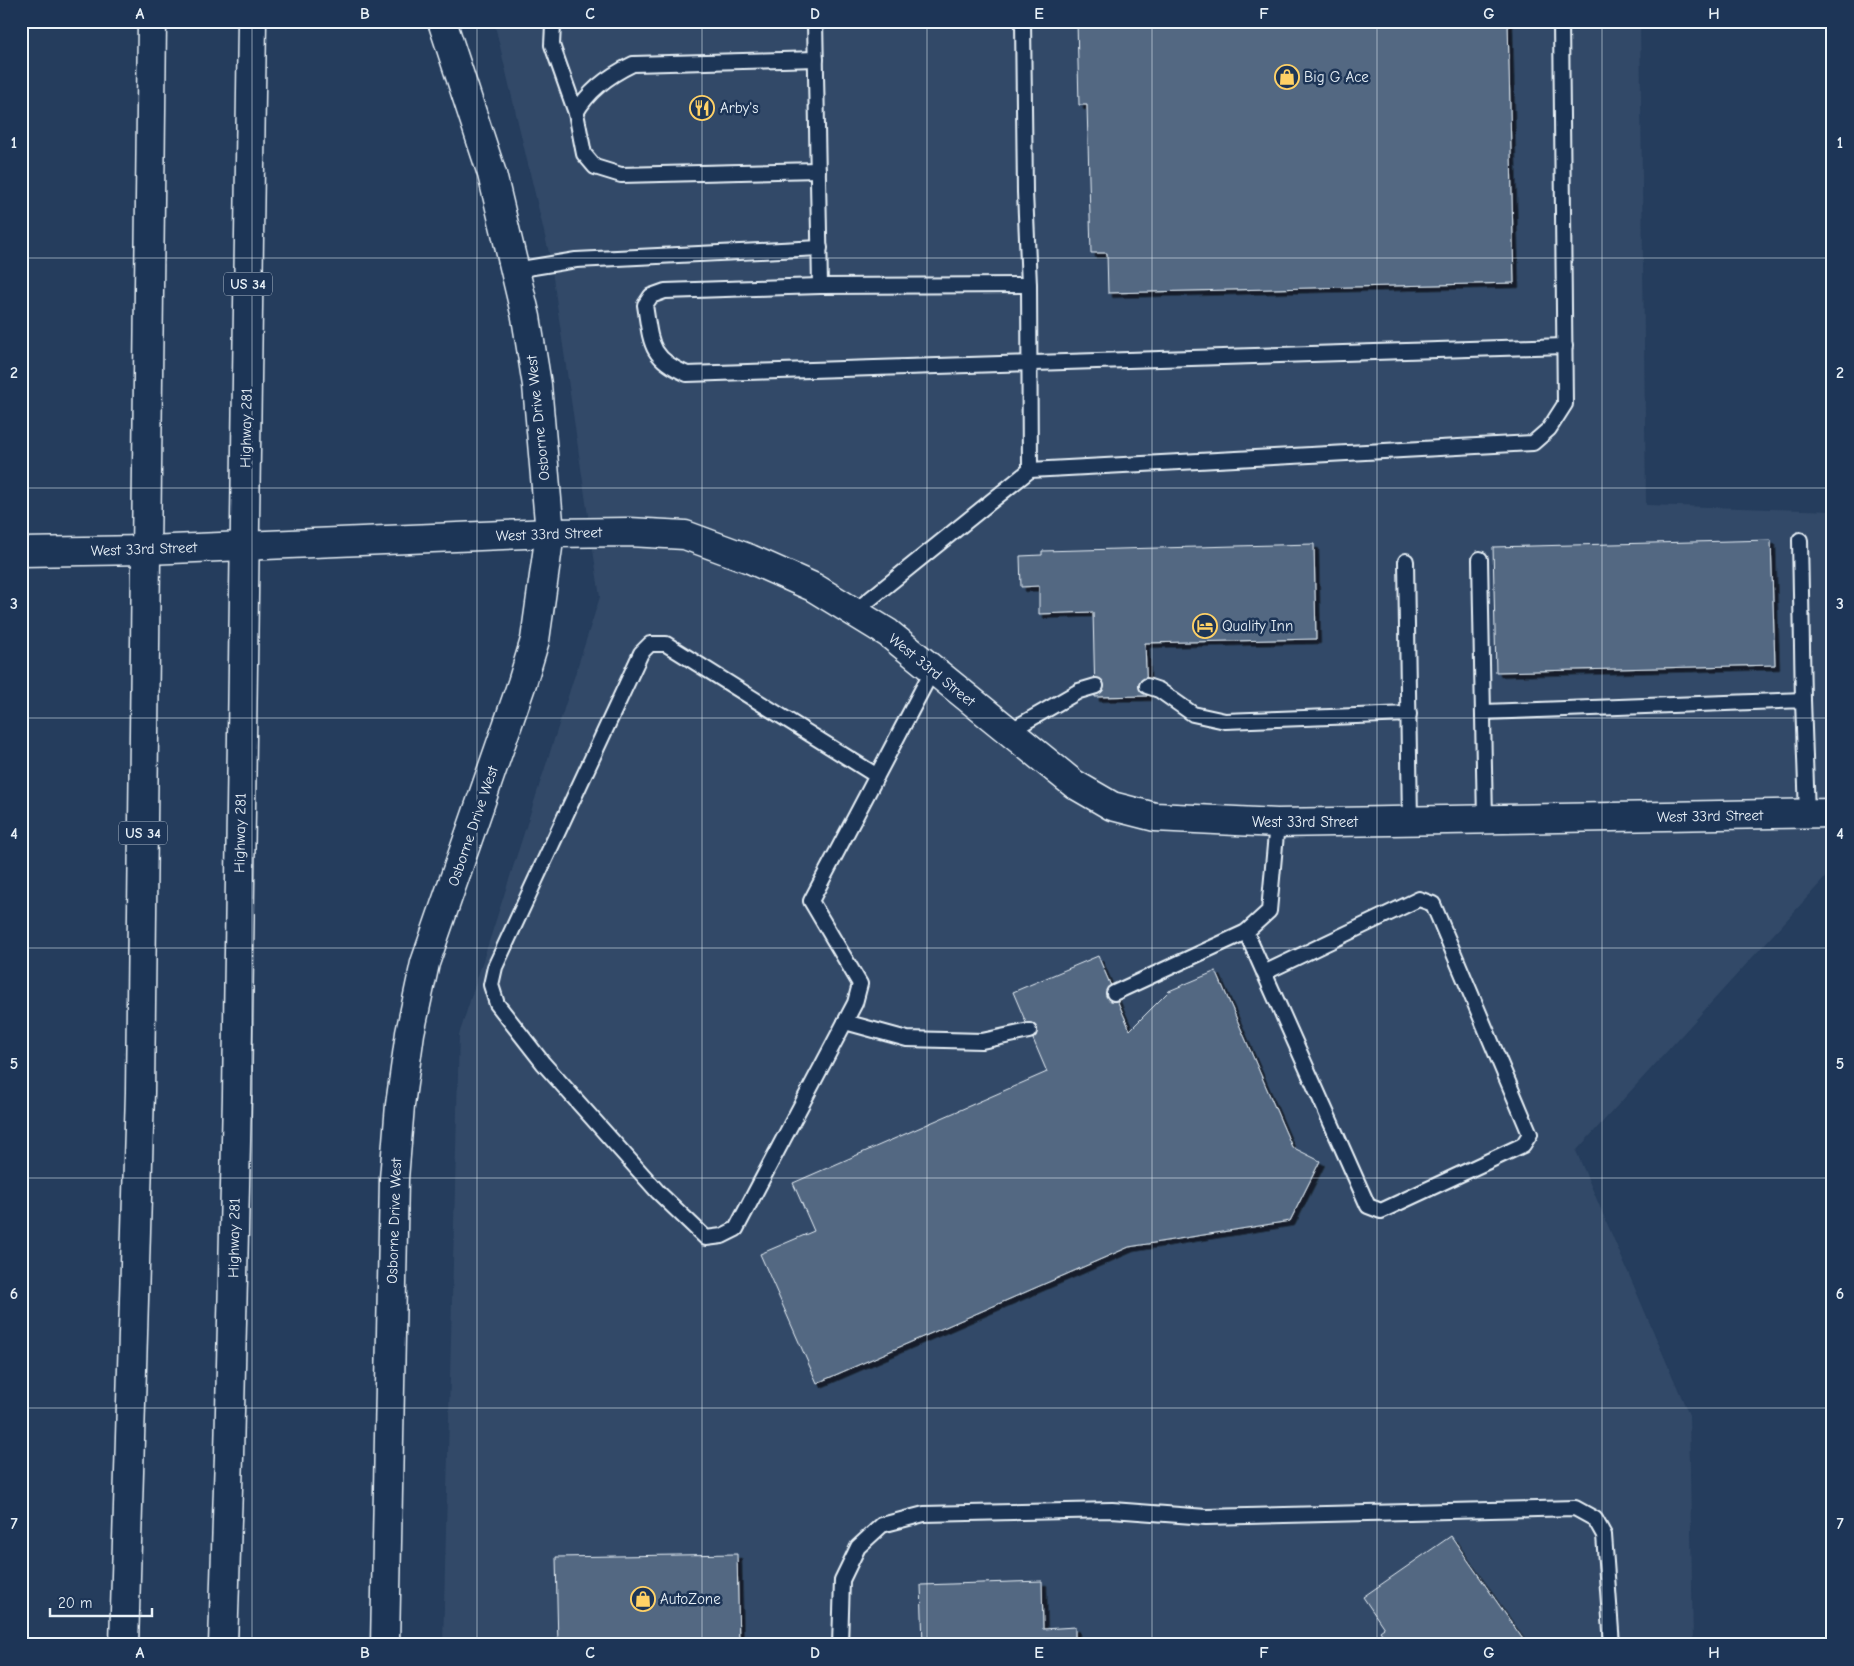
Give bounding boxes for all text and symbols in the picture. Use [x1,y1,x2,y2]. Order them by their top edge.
text: A [136,5,145,23]
text: B [360,5,370,23]
text: C [585,5,595,23]
text: D [810,5,820,23]
text: E [1034,5,1044,23]
text: F [1259,5,1269,23]
text: G [1483,5,1495,23]
text: H [1708,5,1720,23]
shop icon: Big G Ace [1274,64,1300,90]
place label: Big G Ace [1304,68,1369,86]
restaurant icon: Arby's [689,95,715,121]
place label: Arby's [720,99,759,117]
text: 1 [11,134,17,152]
text: 1 [1837,134,1843,152]
road number: US 34 [224,272,272,296]
street label: Osborne Drive West [522,354,554,482]
text: 2 [10,364,18,382]
text: 2 [1836,364,1844,382]
street label: Highway 281 [236,388,256,468]
street label: West 33rd Street [496,523,603,545]
street label: West 33rd Street [91,538,198,560]
text: 3 [10,595,18,613]
text: 3 [1836,595,1844,613]
hotel icon: Quality Inn [1192,613,1218,639]
place label: Quality Inn [1222,617,1293,635]
street label: West 33rd Street [885,630,979,711]
street label: Osborne Drive West [444,763,502,888]
street label: Highway 281 [230,793,250,873]
street label: West 33rd Street [1657,806,1764,826]
street label: West 33rd Street [1252,813,1359,831]
road number: US 34 [119,821,167,844]
text: 4 [10,825,18,843]
text: 4 [1836,825,1844,843]
text: 5 [10,1055,18,1073]
text: 5 [1836,1055,1844,1073]
street label: Osborne Drive West [383,1157,405,1284]
street label: Highway 281 [224,1198,244,1278]
text: 6 [10,1285,18,1303]
text: 6 [1836,1285,1844,1303]
text: 7 [10,1515,18,1533]
text: 7 [1836,1515,1844,1533]
scale bar [50,1586,152,1618]
shop icon: AutoZone [630,1586,656,1612]
place label: AutoZone [660,1590,721,1608]
text: 20 m [58,1594,92,1612]
text: A [136,1644,145,1662]
text: B [360,1644,370,1662]
text: C [585,1644,595,1662]
text: D [810,1644,820,1662]
text: E [1034,1644,1044,1662]
text: F [1259,1644,1269,1662]
text: G [1483,1644,1495,1662]
text: H [1708,1644,1720,1662]

